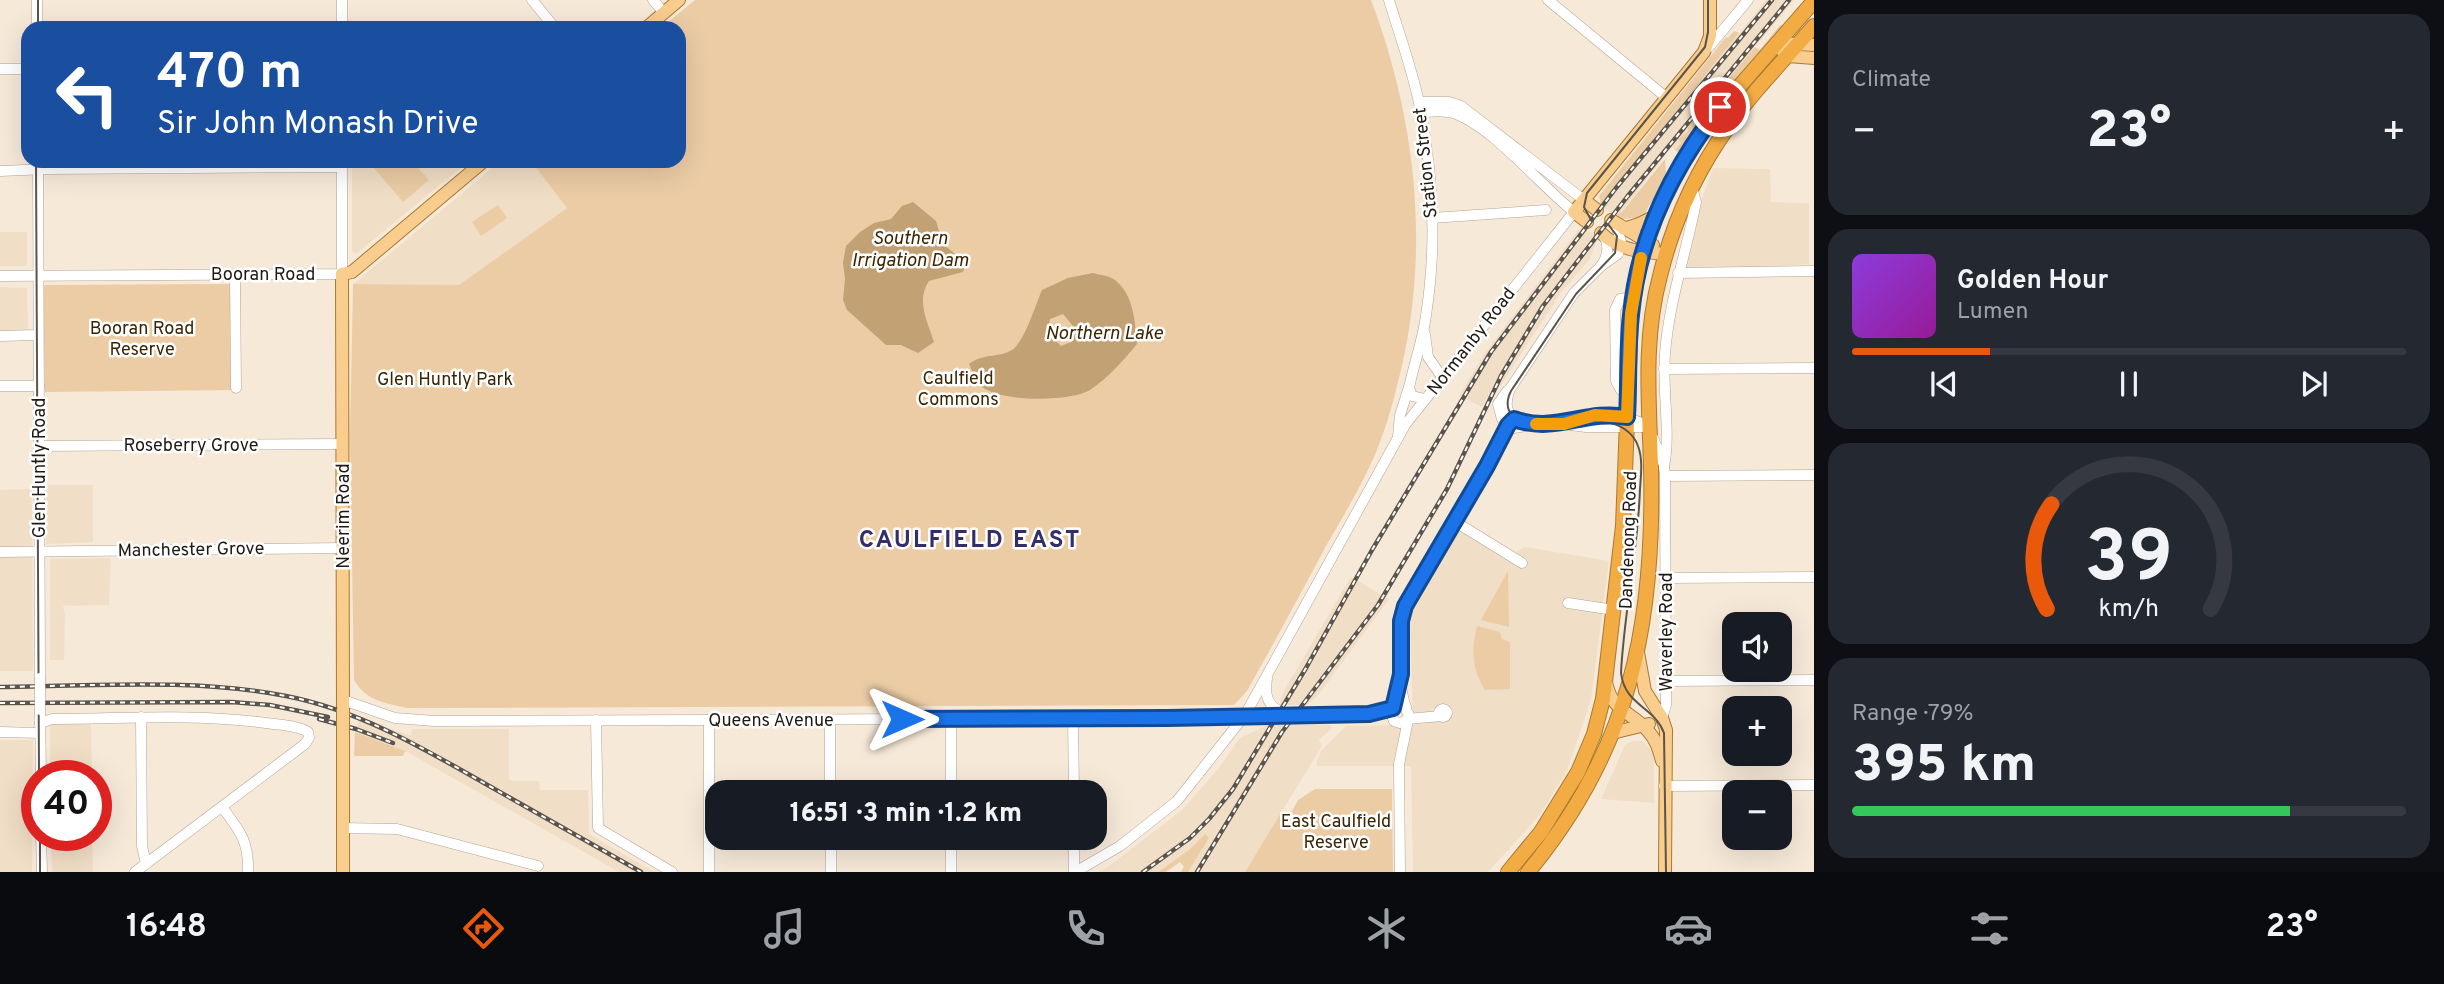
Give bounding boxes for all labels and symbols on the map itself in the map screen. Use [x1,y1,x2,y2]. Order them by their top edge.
pin [1690,77,1750,137]
street label: Station Street [1409,106,1444,219]
water label: Southern Irrigation Dam [851,227,969,273]
street label: Booran Road [211,264,315,287]
street label: Normanby Road [1423,284,1521,400]
park label: Booran Road Reserve [90,318,194,362]
water label: Northern Lake [1045,322,1163,346]
park label: Caulfield Commons [917,368,999,412]
park label: Glen Huntly Park [377,369,513,392]
street label: Glen Huntly Road [29,398,52,538]
street label: Roseberry Grove [123,435,259,458]
street label: Neerim Road [333,463,356,569]
street label: Dandenong Road [1616,470,1643,610]
district label: CAULFIELD EAST [859,526,1081,556]
street label: Manchester Grove [118,538,265,563]
street label: Waverley Road [1656,572,1679,692]
position arrow [865,682,939,756]
street label: Queens Avenue [708,710,834,733]
speed limit sign: 40 [21,760,112,851]
park label: East Caulfield Reserve [1281,811,1391,855]

